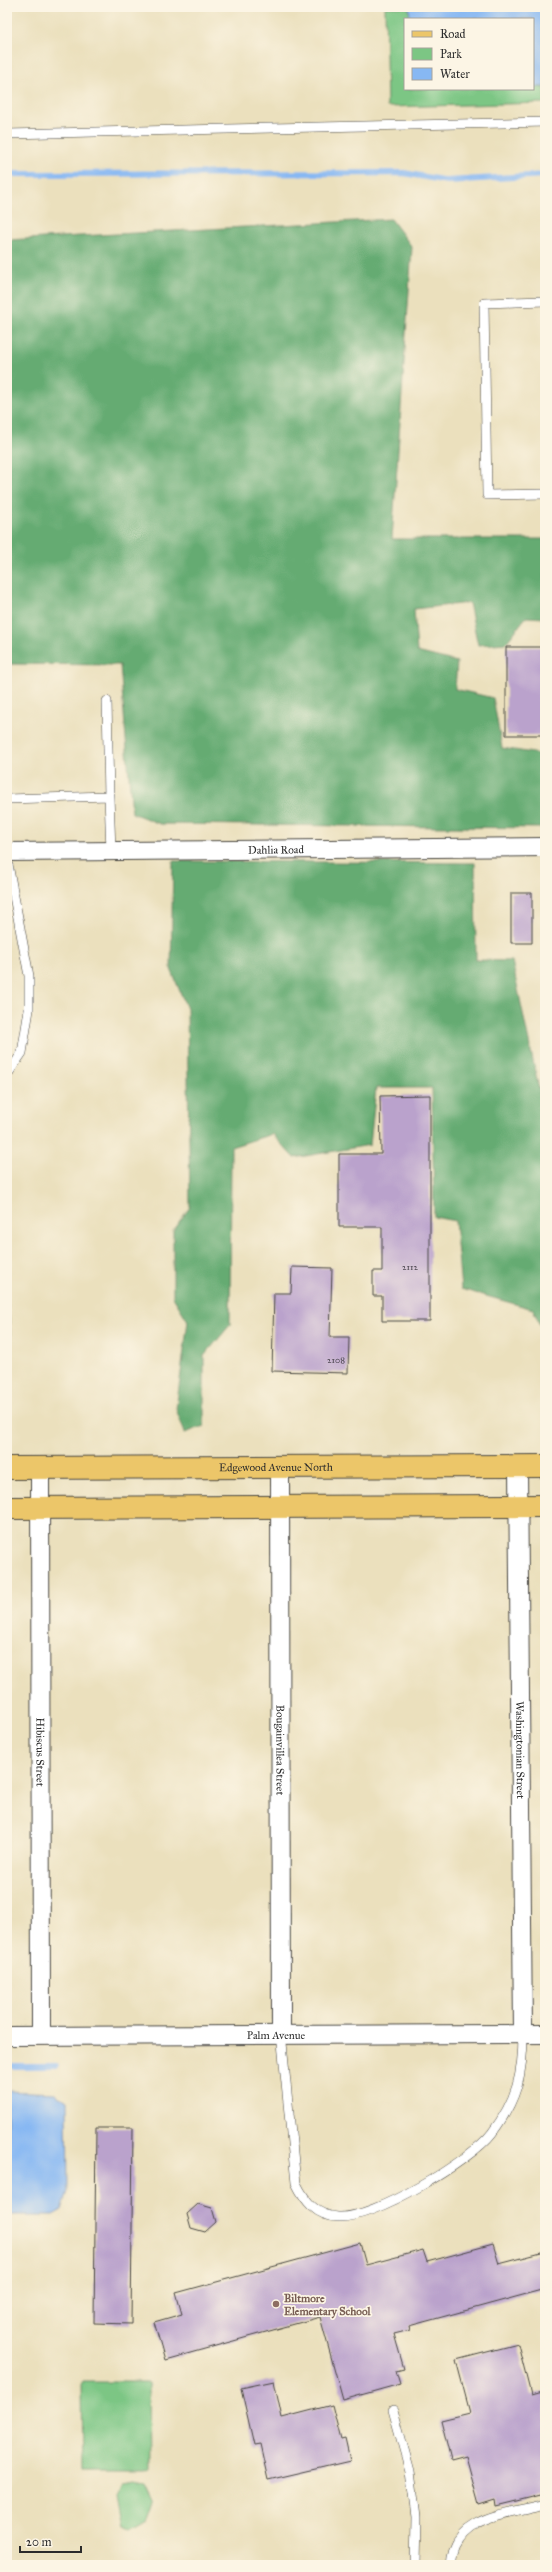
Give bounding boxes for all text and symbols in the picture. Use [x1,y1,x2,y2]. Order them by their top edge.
legend [404,18,534,90]
text: Road [440,27,466,41]
text: Park [440,47,462,61]
text: Water [440,67,470,81]
street label: Dahlia Road [248,843,305,856]
house number: 2112 [402,1261,419,1272]
house number: 2108 [327,1354,345,1365]
street label: Edgewood Avenue North [219,1460,333,1474]
street label: Washingtonian Street [514,1701,527,1799]
street label: Bougainvillea Street [274,1705,287,1795]
street label: Hibiscus Street [34,1717,47,1787]
street label: Palm Avenue [247,2028,306,2042]
place label: Biltmore Elementary School [284,2292,372,2319]
marker: Biltmore Elementary School [271,2299,281,2309]
scale bar [20,2528,81,2554]
text: 20 m [26,2535,52,2549]

